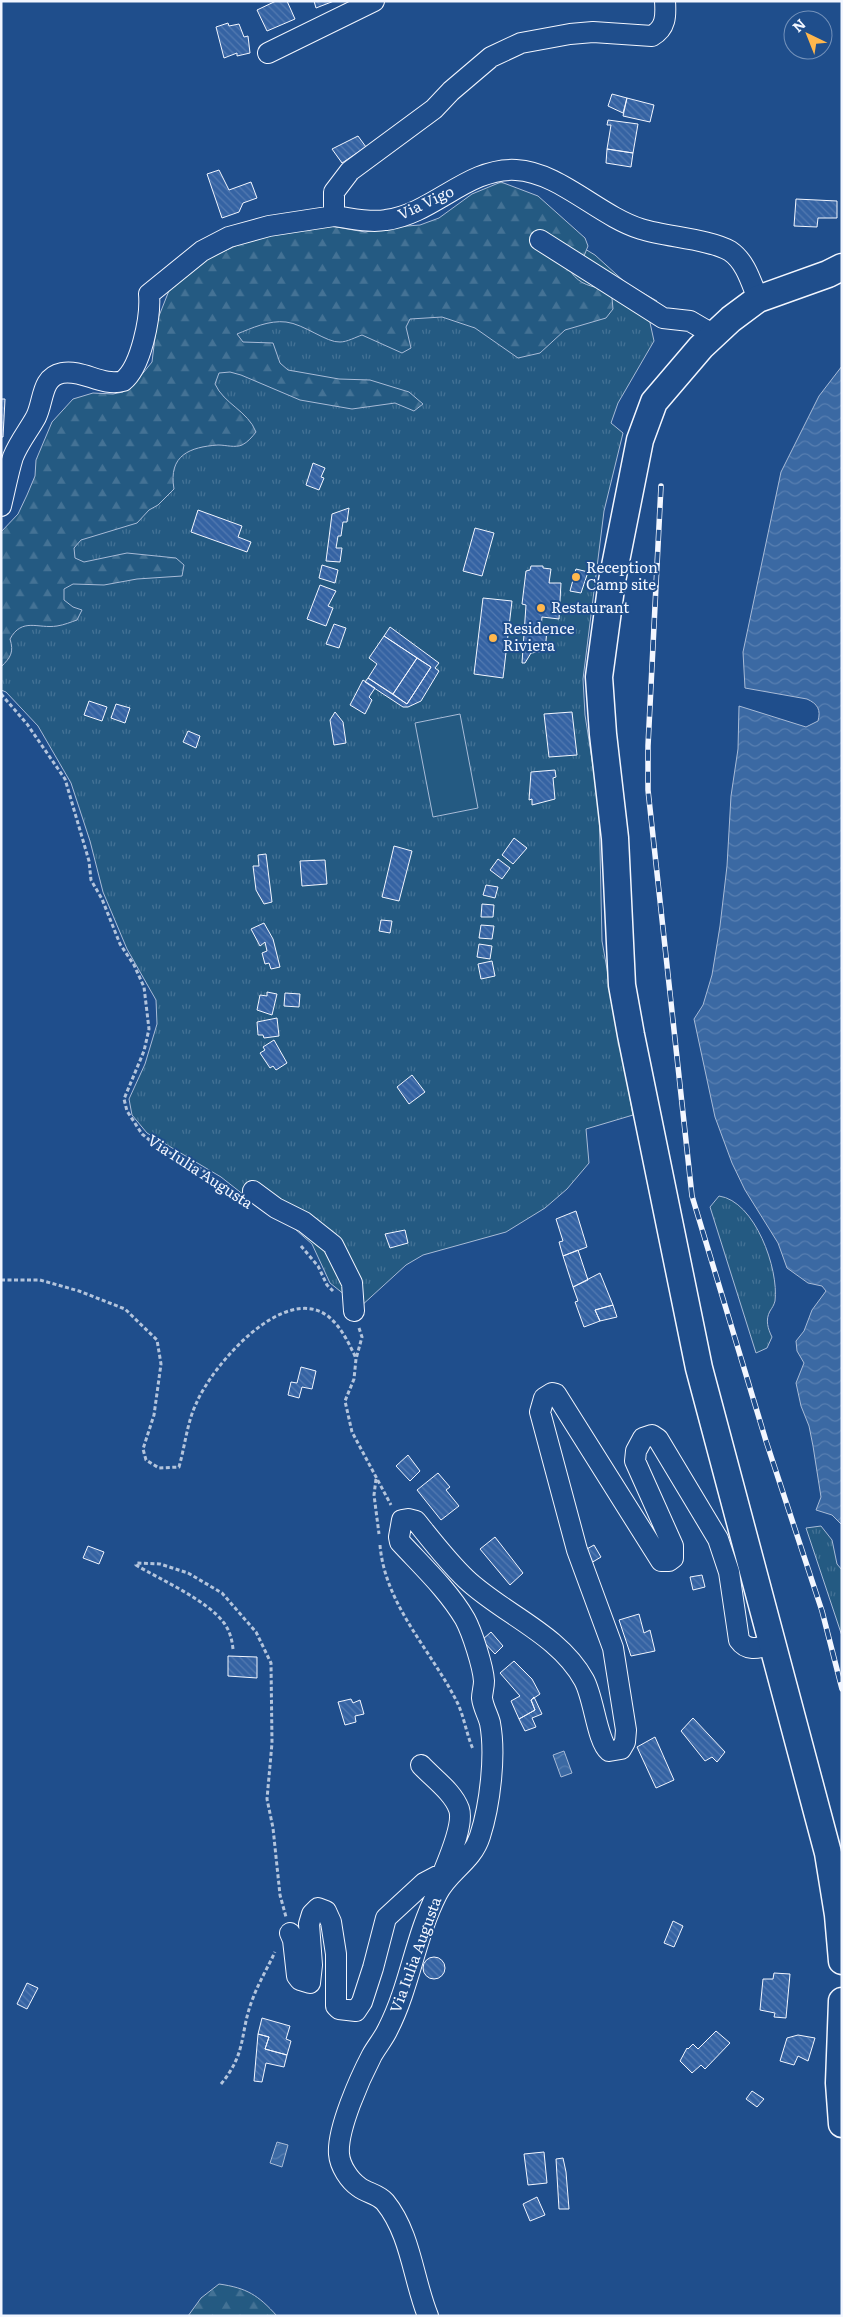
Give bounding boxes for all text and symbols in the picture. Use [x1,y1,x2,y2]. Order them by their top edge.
north arrow [783,10,833,60]
text: N [787,13,810,36]
street label: Via Vigo [393,179,457,225]
place label: Reception Camp site [586,555,658,595]
marker: Reception Camp site [570,571,582,583]
place label: Restaurant [551,595,629,618]
marker: Restaurant [535,602,547,614]
place label: Residence Riviera [503,616,575,656]
marker: Residence Riviera [487,632,499,644]
street label: Via Iulia Augusta [143,1128,259,1214]
street label: Via Iulia Augusta [383,1892,447,2016]

